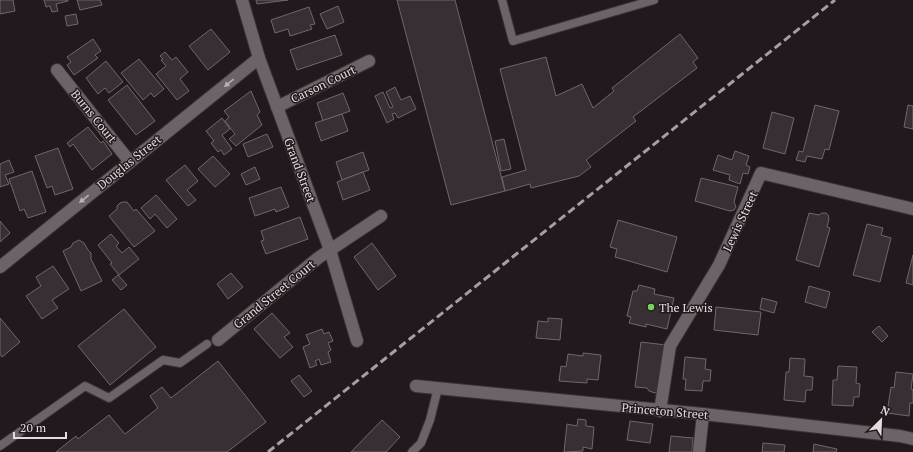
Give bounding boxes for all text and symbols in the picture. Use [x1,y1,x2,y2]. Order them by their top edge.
street label: Carson Court [288,62,358,106]
one-way arrow [223,78,234,87]
street label: Burns Court [68,86,120,146]
street label: Douglas Street [94,131,165,192]
street label: Grand Street [281,136,319,205]
street label: Lewis Street [719,188,761,254]
one-way arrow [78,195,89,204]
street label: Grand Street Court [230,256,318,331]
place label: The Lewis [659,300,713,315]
marker: The Lewis [646,302,656,312]
street label: Princeton Street [621,400,710,422]
north arrow [861,400,901,440]
text: N [878,403,892,419]
scale bar [14,414,66,440]
text: 20 m [20,420,47,435]

